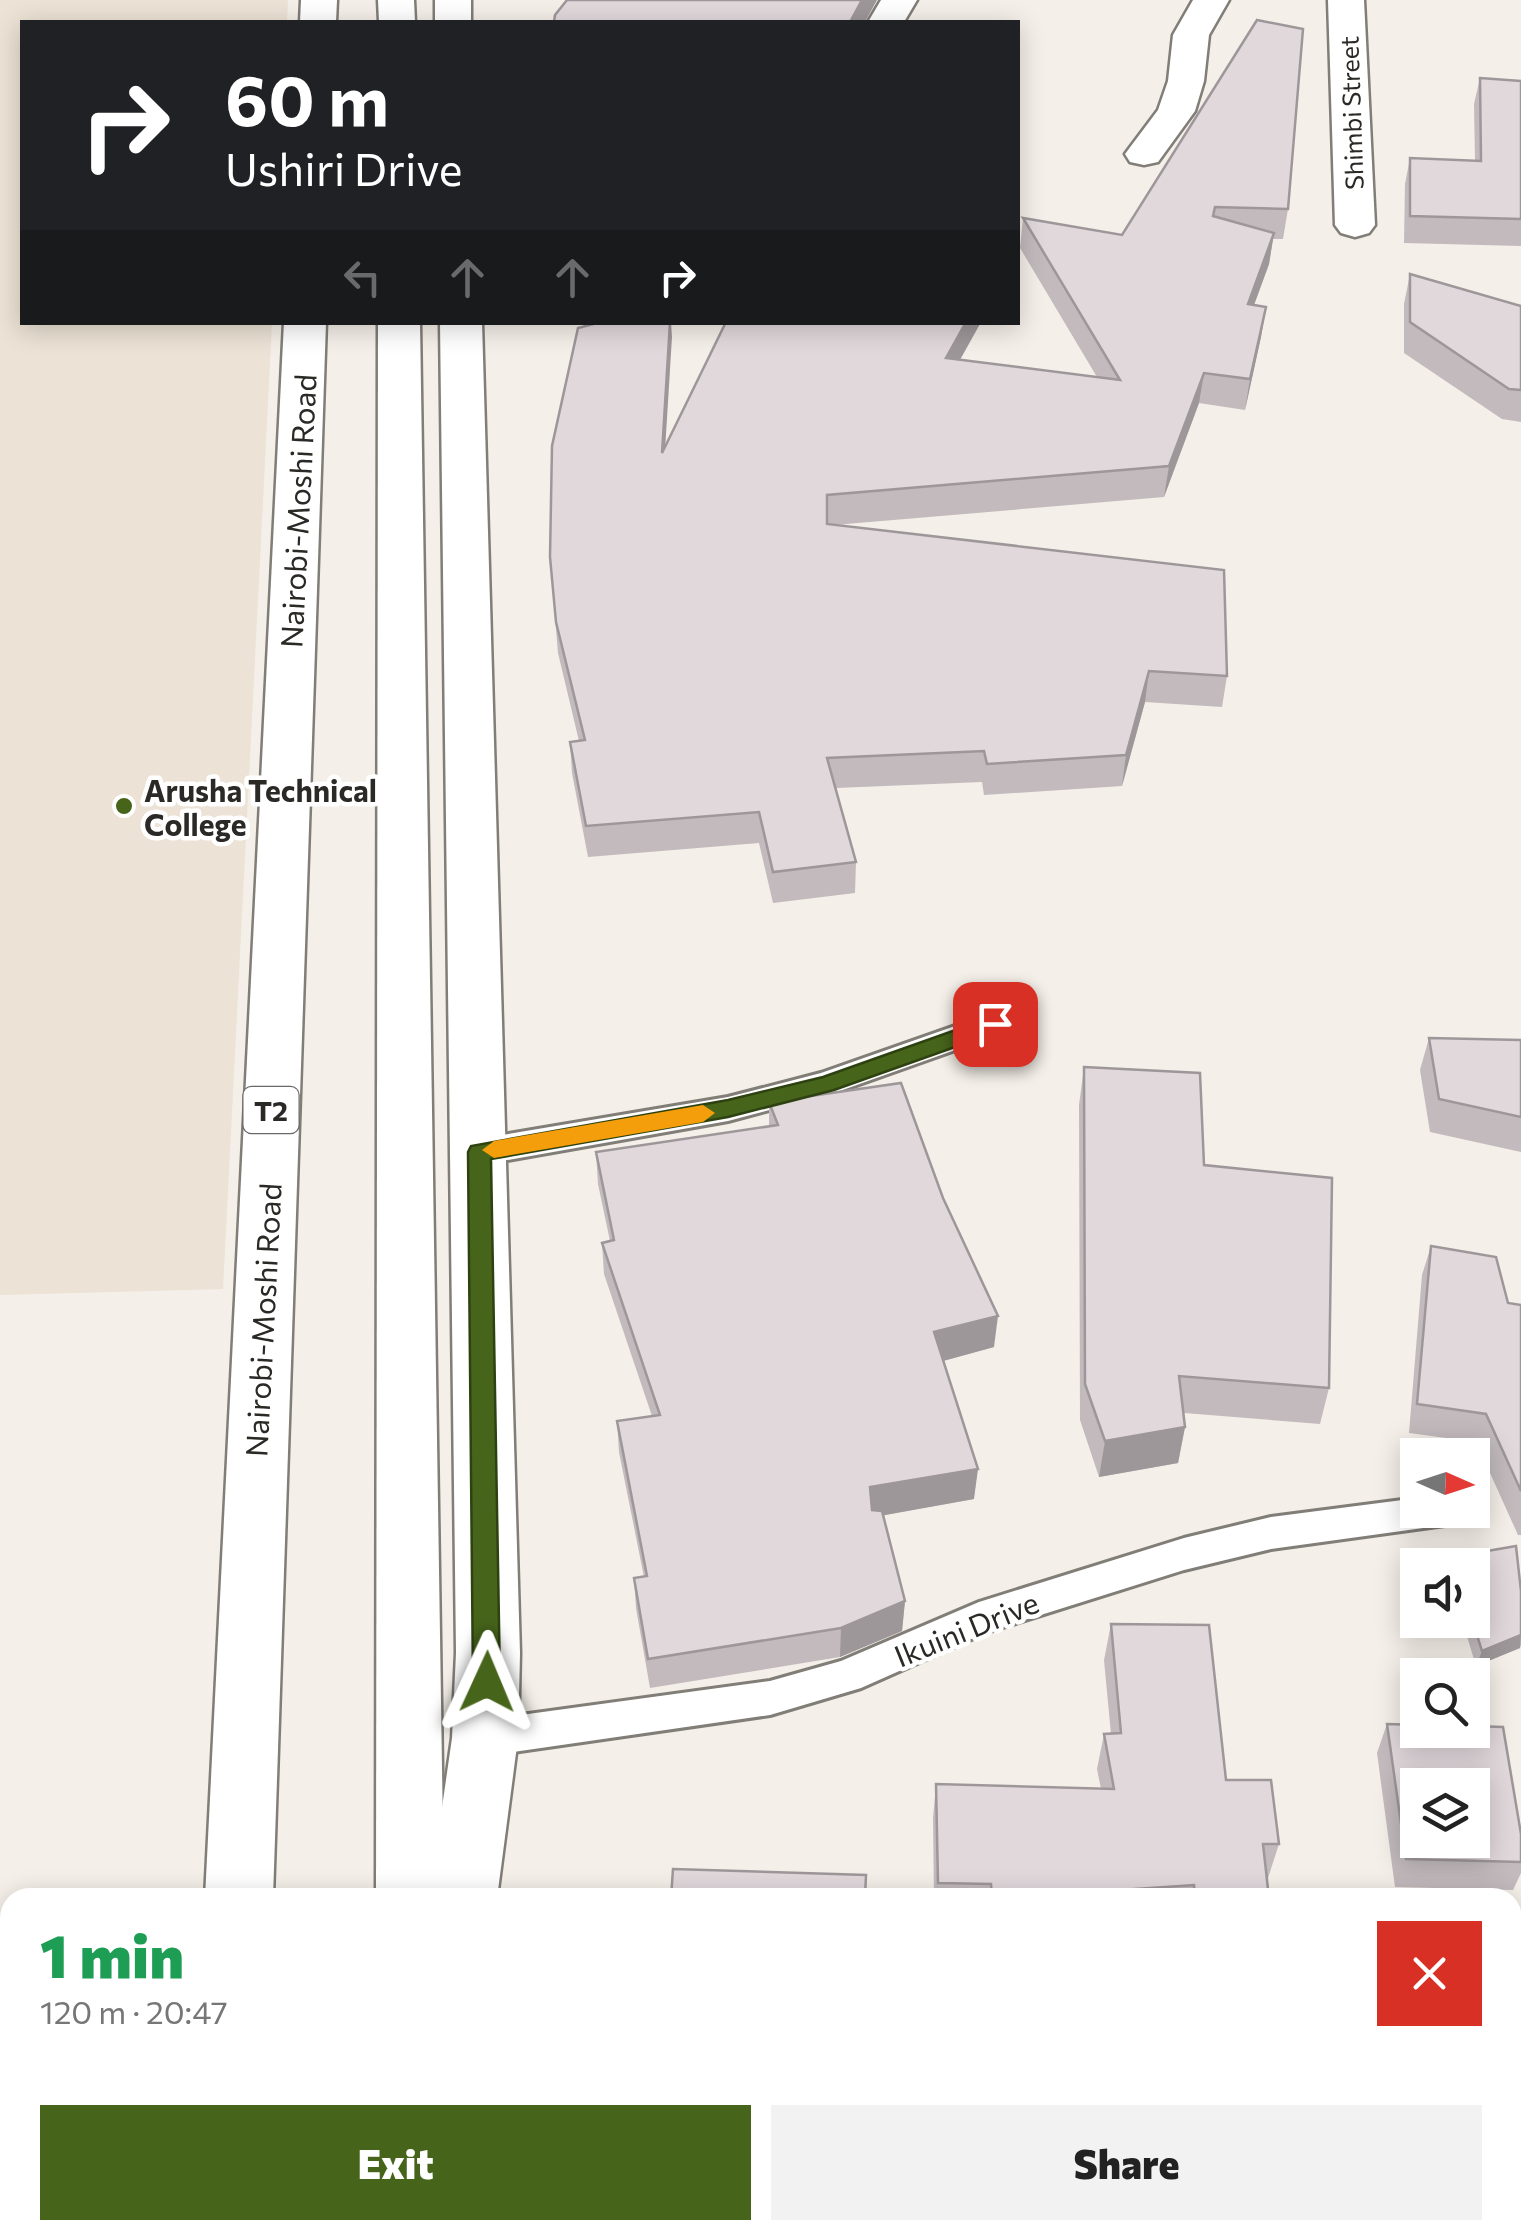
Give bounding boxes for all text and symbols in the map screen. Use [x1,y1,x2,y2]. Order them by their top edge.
street label: Shimbi Street [1333,36,1369,190]
text: 60 m [225,55,389,140]
icon: right [60,60,190,190]
text: Ushiri Drive [225,140,463,195]
icon: left [335,250,390,305]
icon: ahead [440,250,495,305]
icon: ahead [545,250,600,305]
icon: right [650,250,705,305]
street label: Nairobi-Moshi Road [271,373,323,649]
place label: Arusha Technical College [144,771,377,842]
marker: Arusha Technical College [113,795,135,817]
pin [953,982,1038,1067]
icon: arrive [968,997,1023,1052]
road number: T2 [244,1087,298,1133]
street label: Nairobi-Moshi Road [236,1182,288,1458]
north arrow [1400,1438,1490,1528]
map controls [1400,1438,1490,1858]
button: sound [1400,1548,1490,1638]
street label: Ikuini Drive [888,1582,1044,1674]
position arrow [435,1630,539,1734]
button: search [1400,1658,1490,1748]
button: layers [1400,1768,1490,1858]
text: 1 min [40,1917,184,1990]
button: close [1377,1921,1482,2026]
text: 120 m · 20:47 [40,1991,228,2031]
button: Exit [40,2105,751,2220]
button: Share [771,2105,1482,2220]

